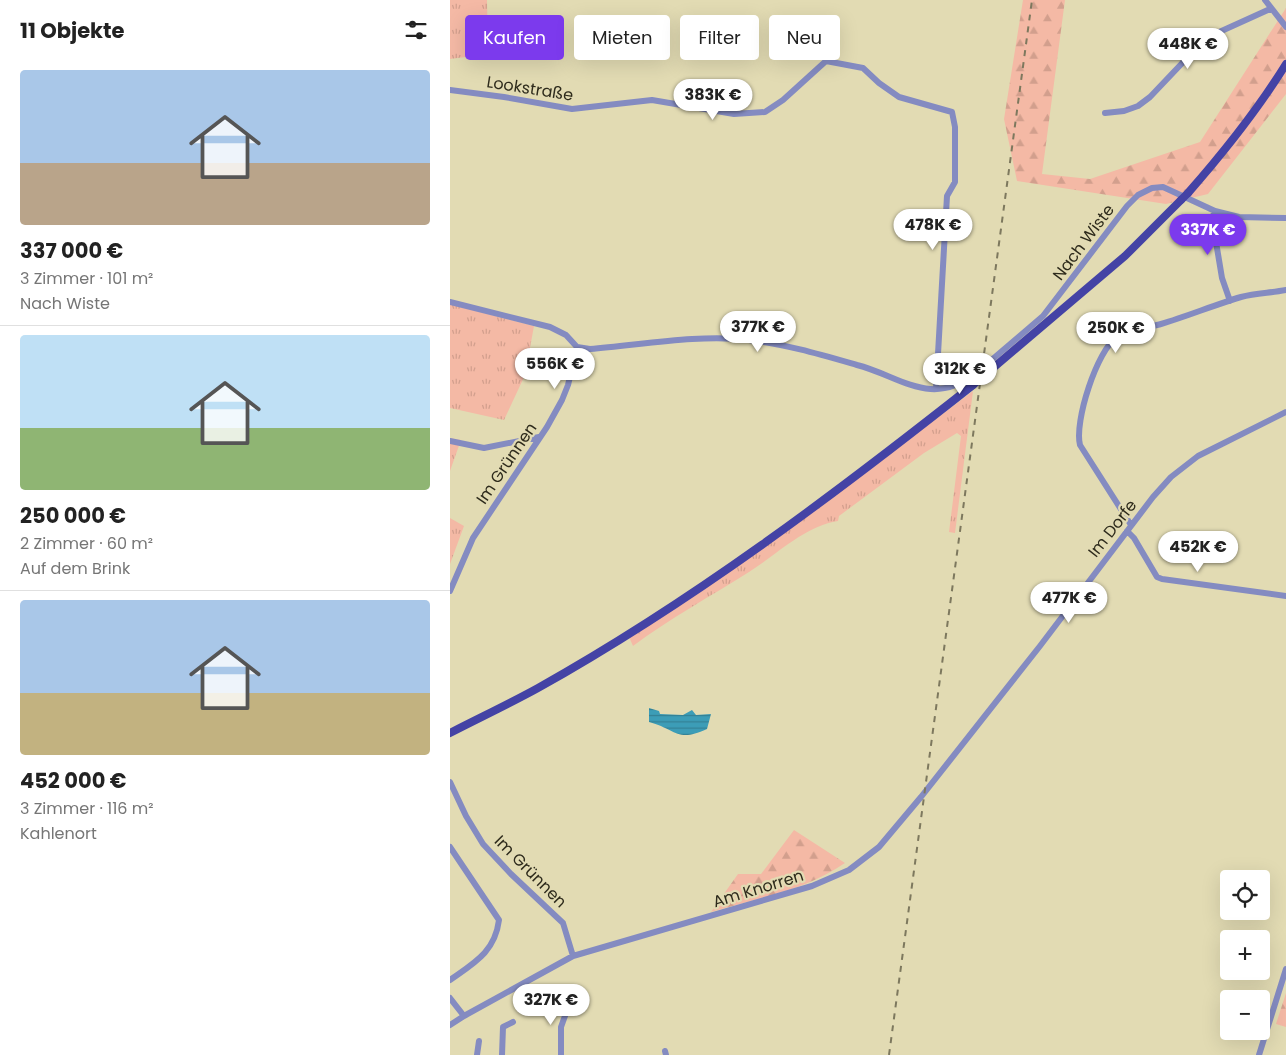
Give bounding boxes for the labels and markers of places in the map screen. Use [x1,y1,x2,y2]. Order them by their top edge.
pin: 448K € [1147,28,1229,70]
pin: 383K € [672,78,754,121]
pin: 478K € [892,208,974,251]
pin: 337K € [1167,214,1249,256]
pin: 377K € [717,310,799,353]
pin: 250K € [1075,312,1157,354]
pin: 556K € [514,348,596,390]
pin: 312K € [919,352,1001,395]
pin: 452K € [1157,530,1239,573]
pin: 477K € [1028,582,1110,624]
pin: 327K € [510,984,592,1026]

